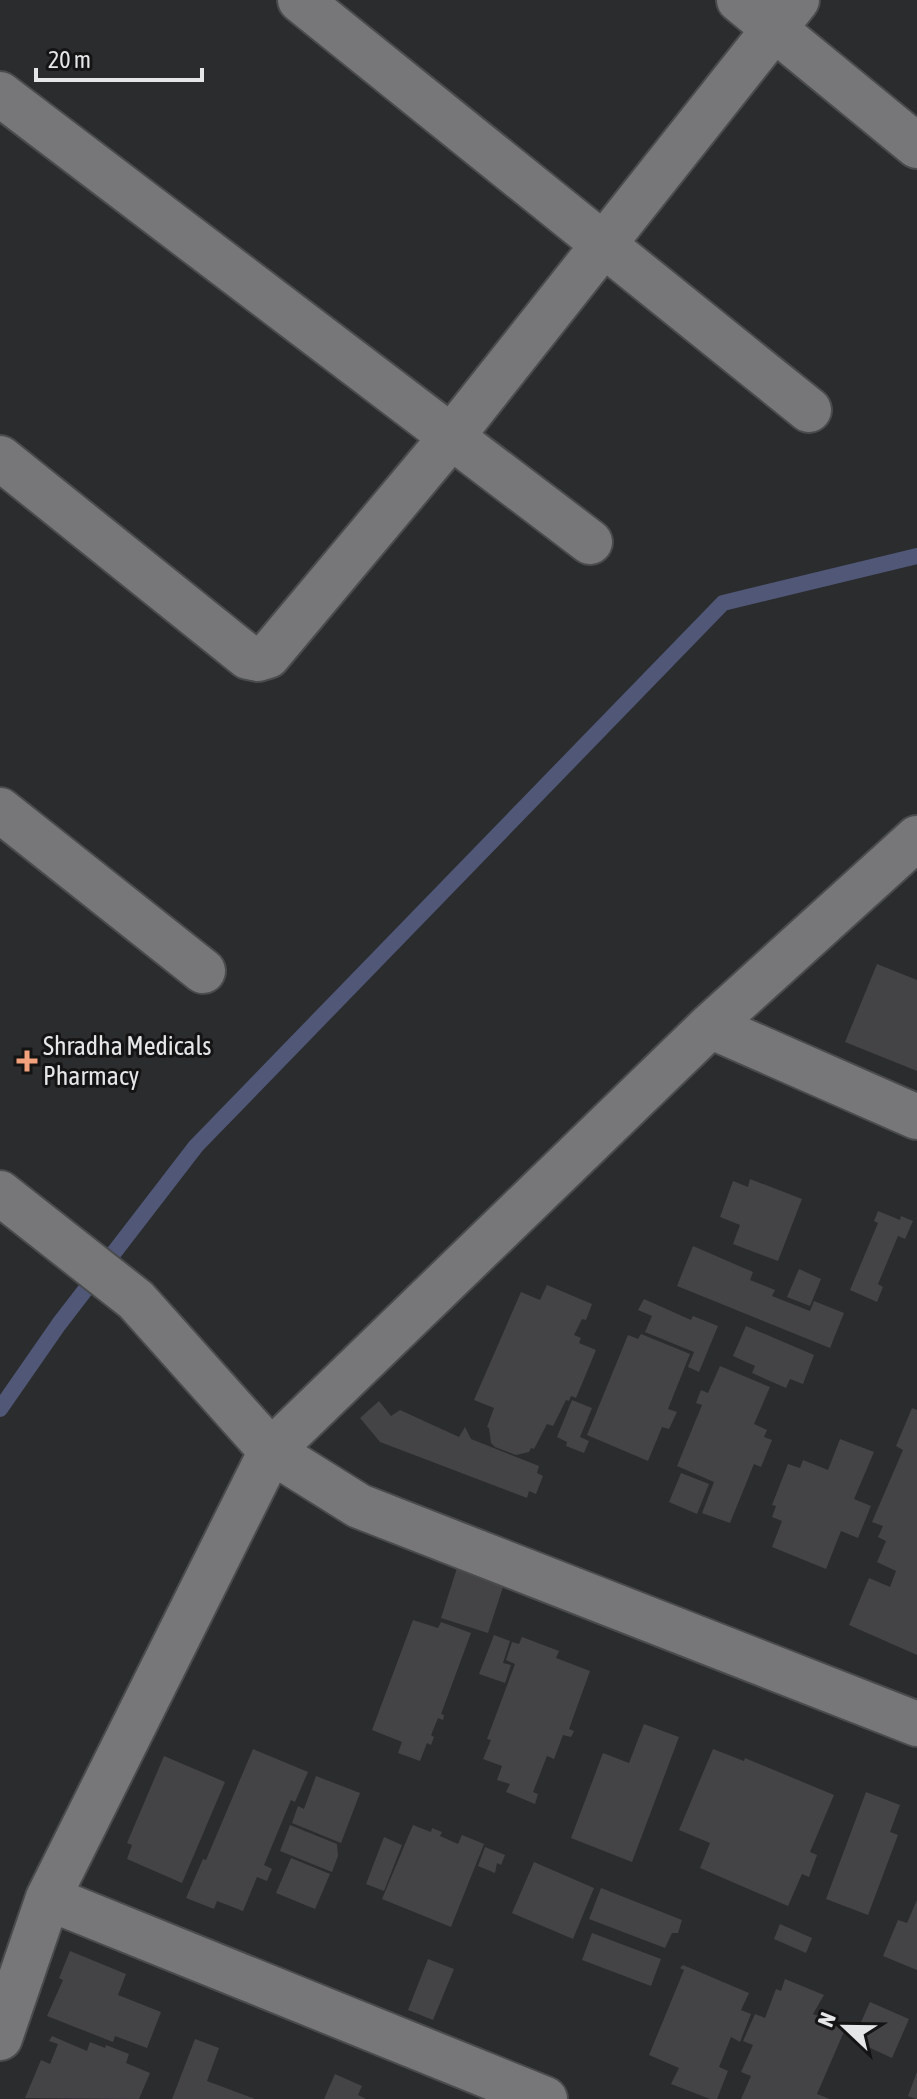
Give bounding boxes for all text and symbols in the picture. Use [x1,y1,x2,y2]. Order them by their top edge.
scale bar [36,32,202,82]
text: 20 m [48,46,91,73]
place label: Shradha Medicals Pharmacy [43,1031,212,1091]
marker: Shradha Medicals Pharmacy [18,1052,36,1070]
north arrow [805,1987,885,2067]
text: N [812,2009,841,2030]

